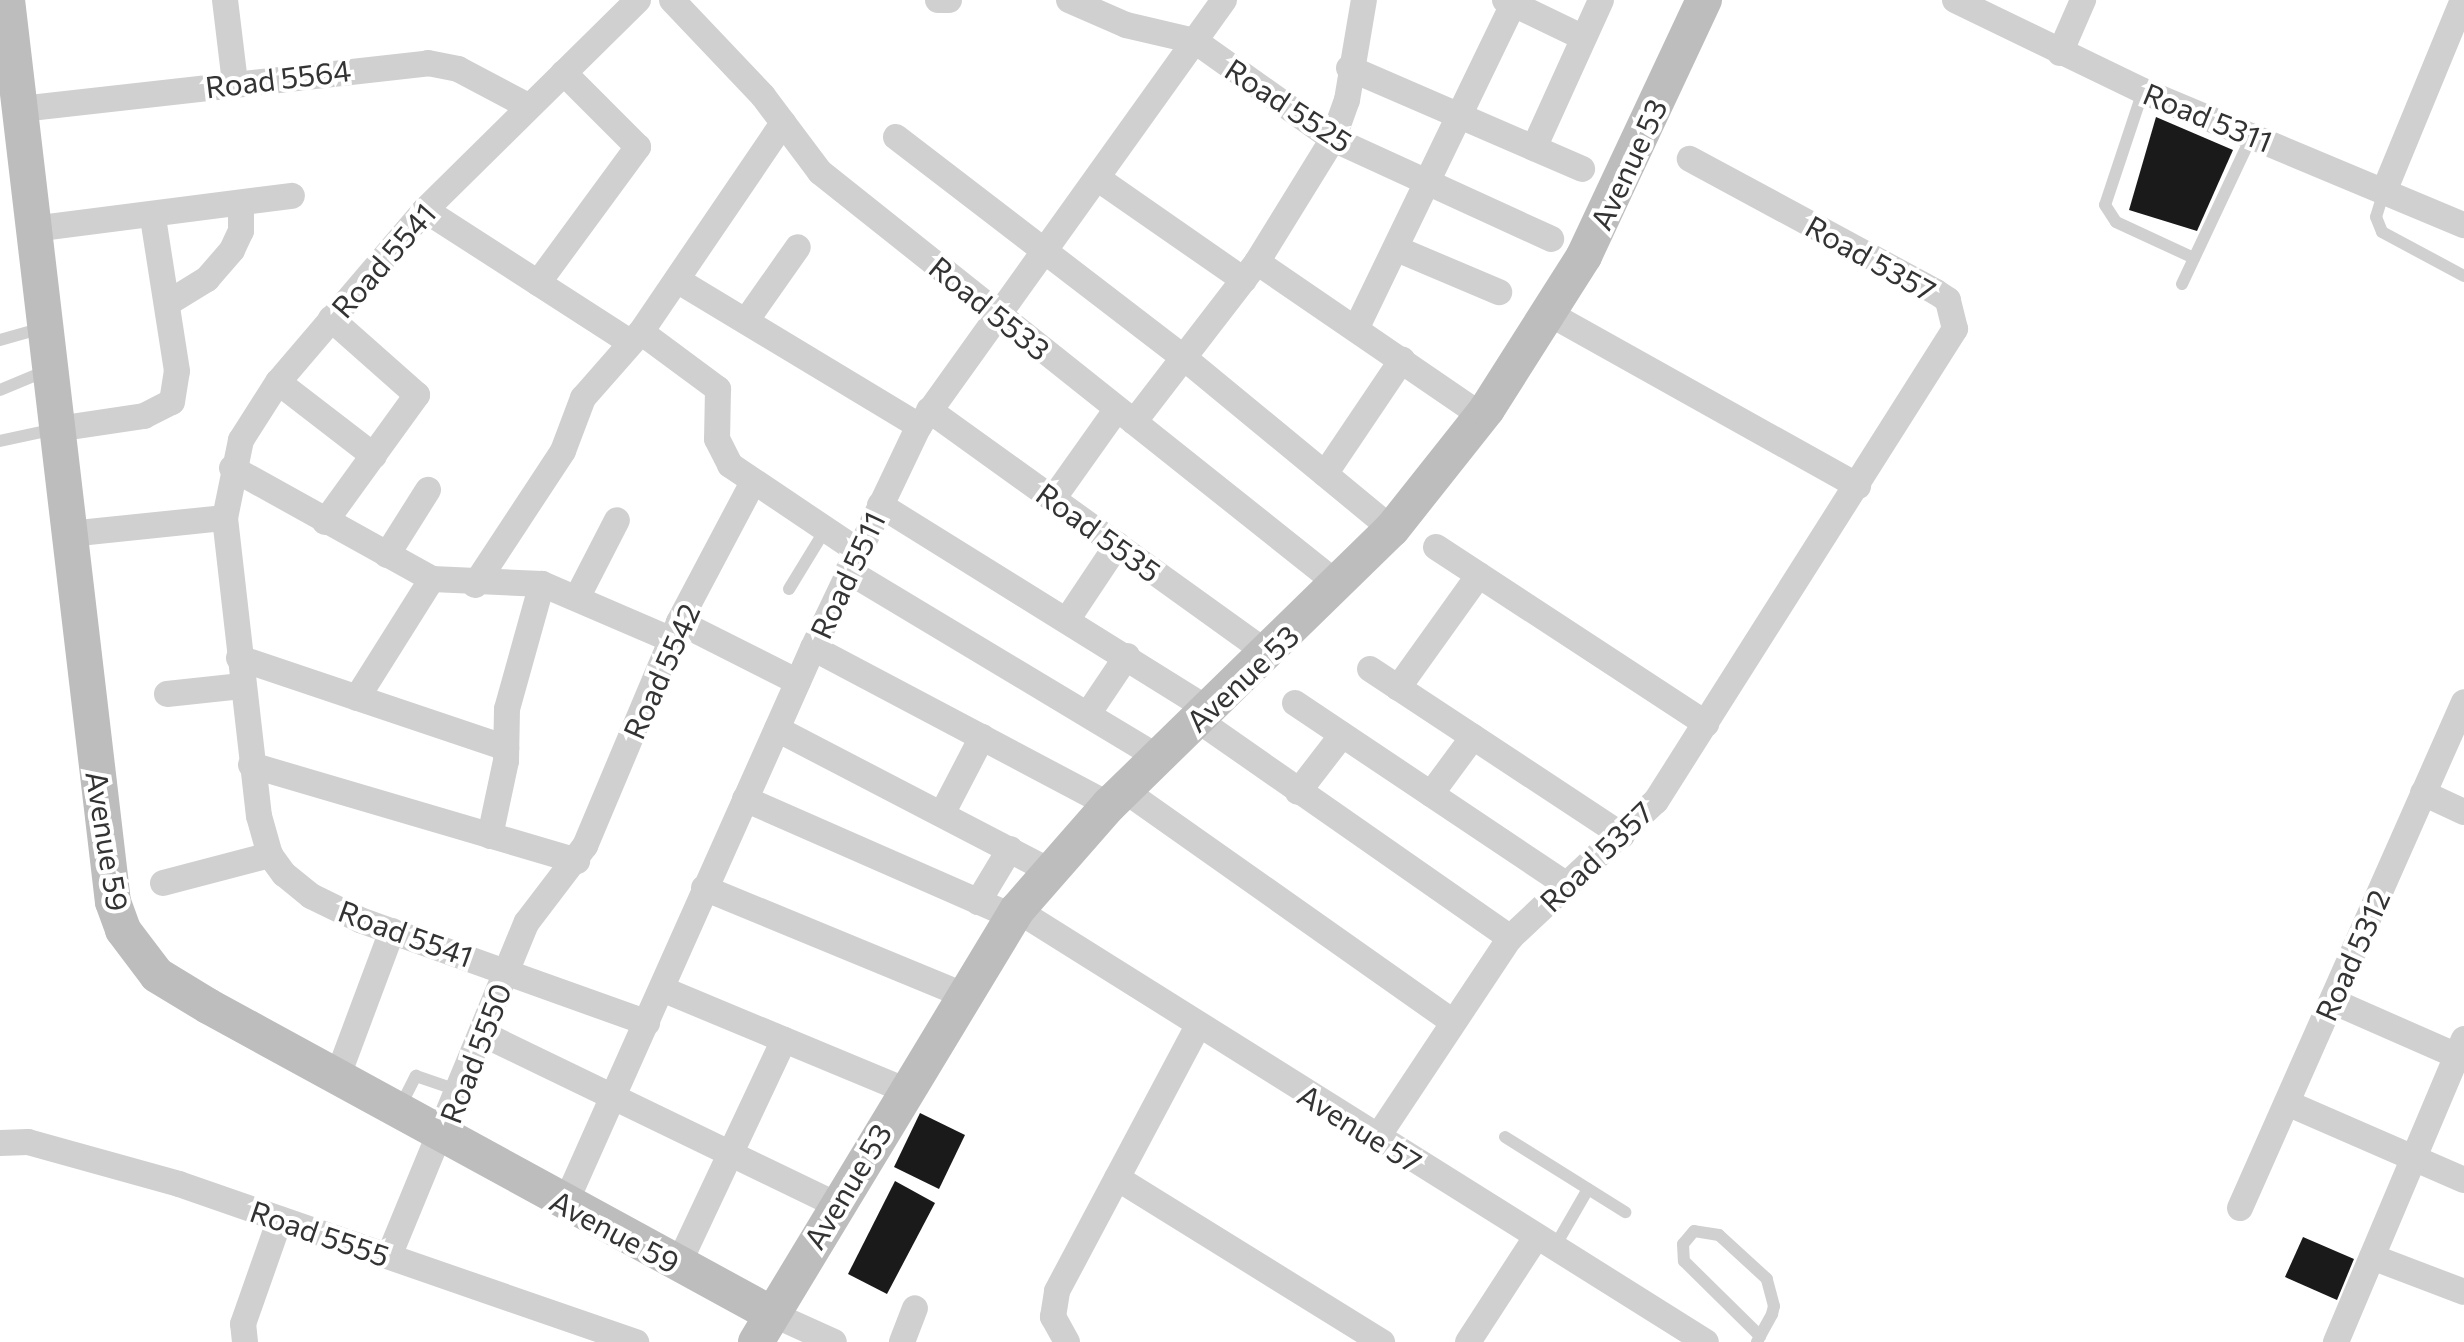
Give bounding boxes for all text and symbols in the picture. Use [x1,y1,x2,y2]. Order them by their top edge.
street label: Road 5564 [203,51,353,105]
street label: Road 5525 [1219,51,1359,159]
street label: Road 5311 [2138,75,2278,159]
street label: Avenue 53 [1582,93,1674,235]
street label: Road 5541 [323,195,443,325]
street label: Road 5357 [1800,208,1942,308]
street label: Road 5533 [923,249,1057,367]
street label: Road 5535 [1030,475,1168,589]
street label: Road 5511 [802,506,892,644]
street label: Road 5542 [615,598,707,744]
street label: Avenue 53 [1178,617,1306,739]
street label: Avenue 59 [79,768,137,914]
street label: Road 5357 [1532,793,1660,919]
street label: Road 5312 [2307,884,2397,1026]
street label: Road 5541 [334,892,478,974]
street label: Road 5550 [432,978,518,1128]
street label: Avenue 57 [1292,1076,1428,1180]
street label: Avenue 53 [795,1117,899,1255]
street label: Avenue 59 [544,1182,686,1280]
street label: Road 5555 [246,1192,394,1274]

